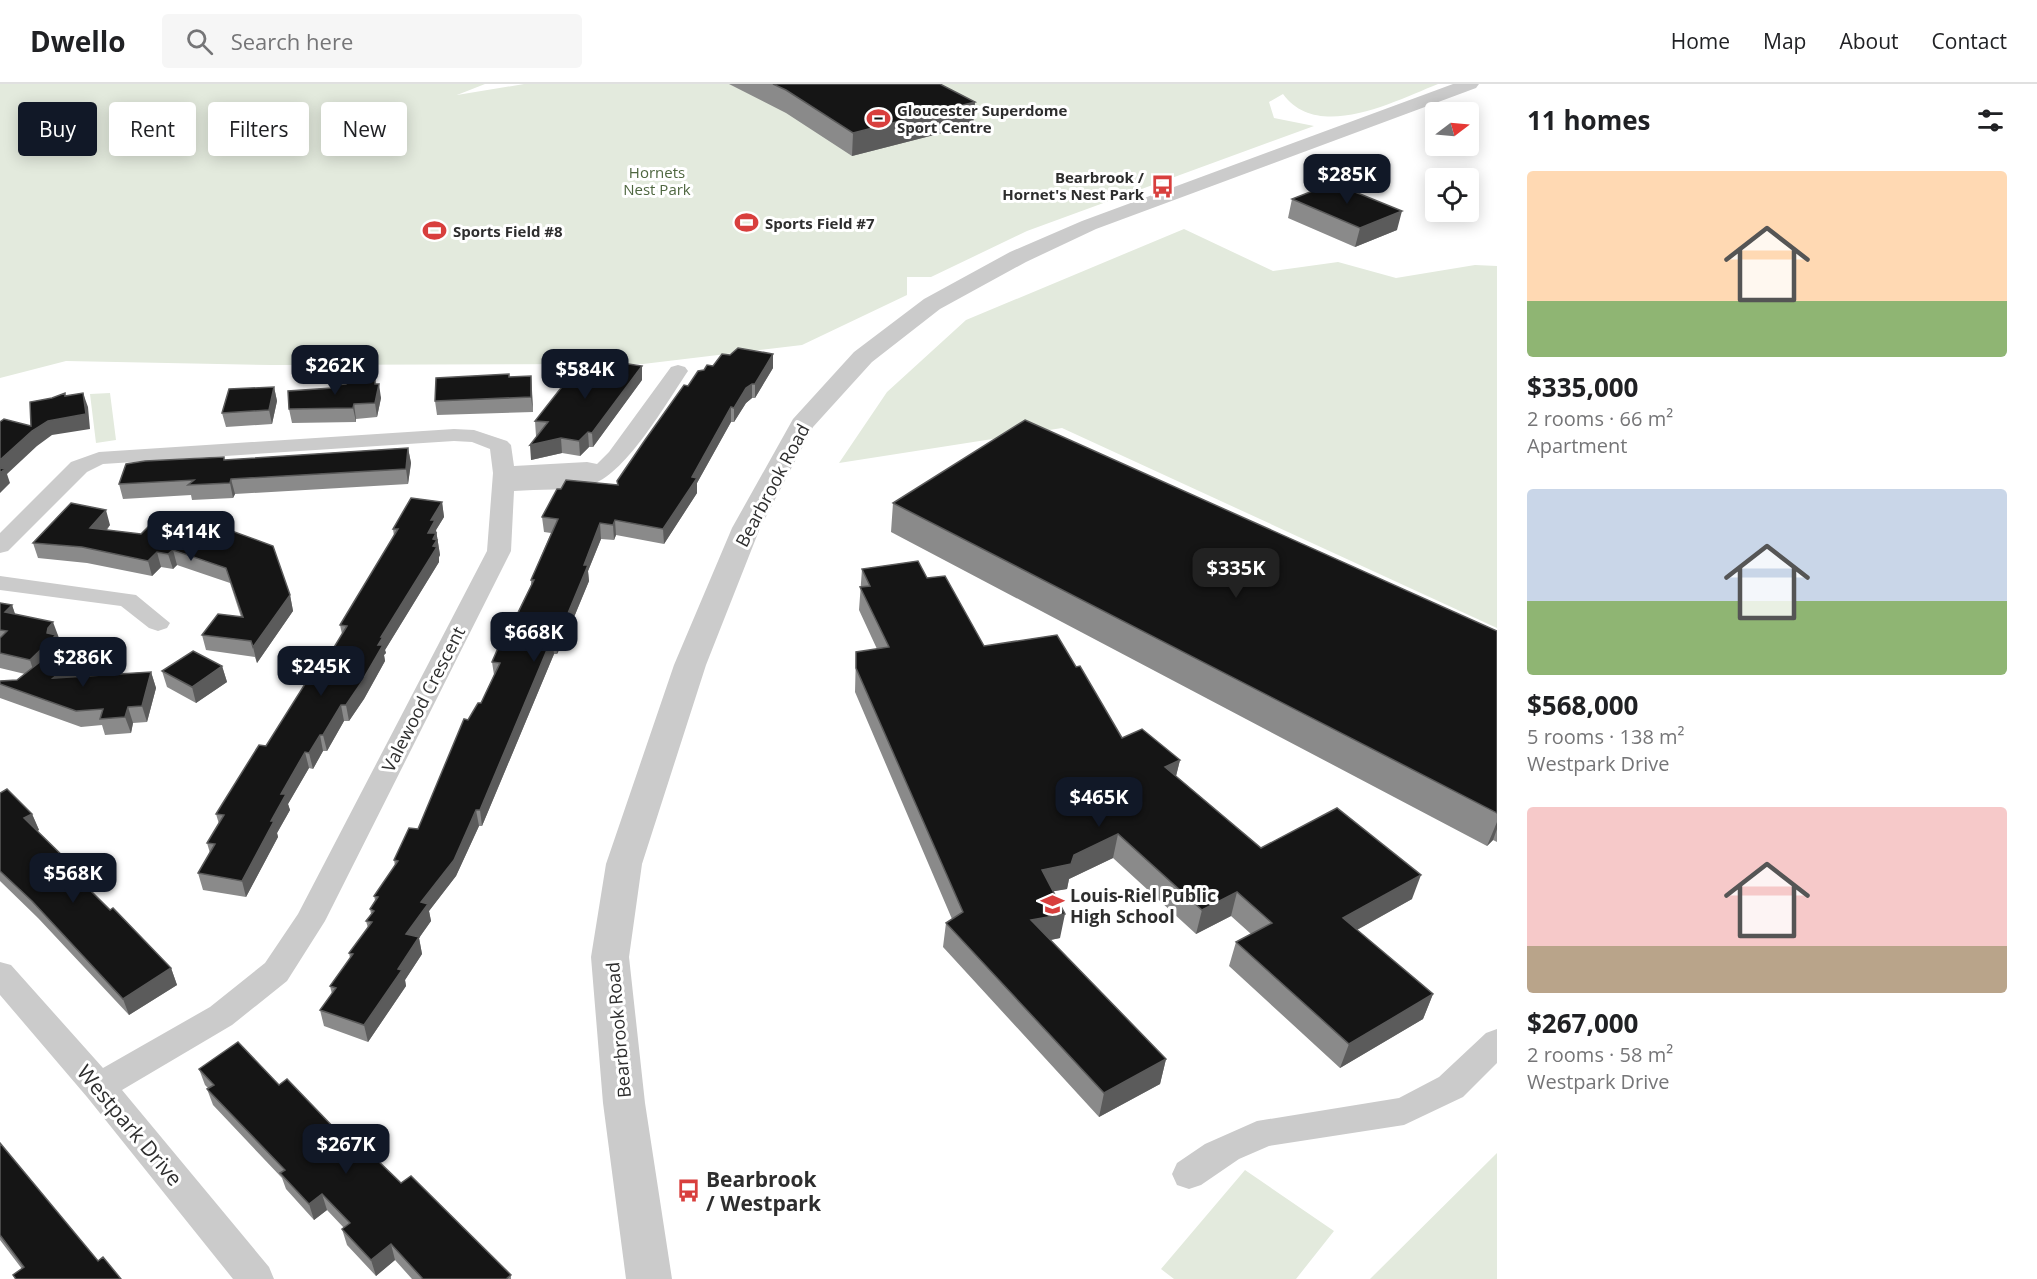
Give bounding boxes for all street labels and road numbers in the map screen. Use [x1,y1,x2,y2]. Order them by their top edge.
street label: Bearbrook Road [729,419,815,551]
street label: Valewood Crescent [376,622,470,776]
street label: Bearbrook Road [600,961,636,1099]
street label: Westpark Drive [71,1059,189,1191]

